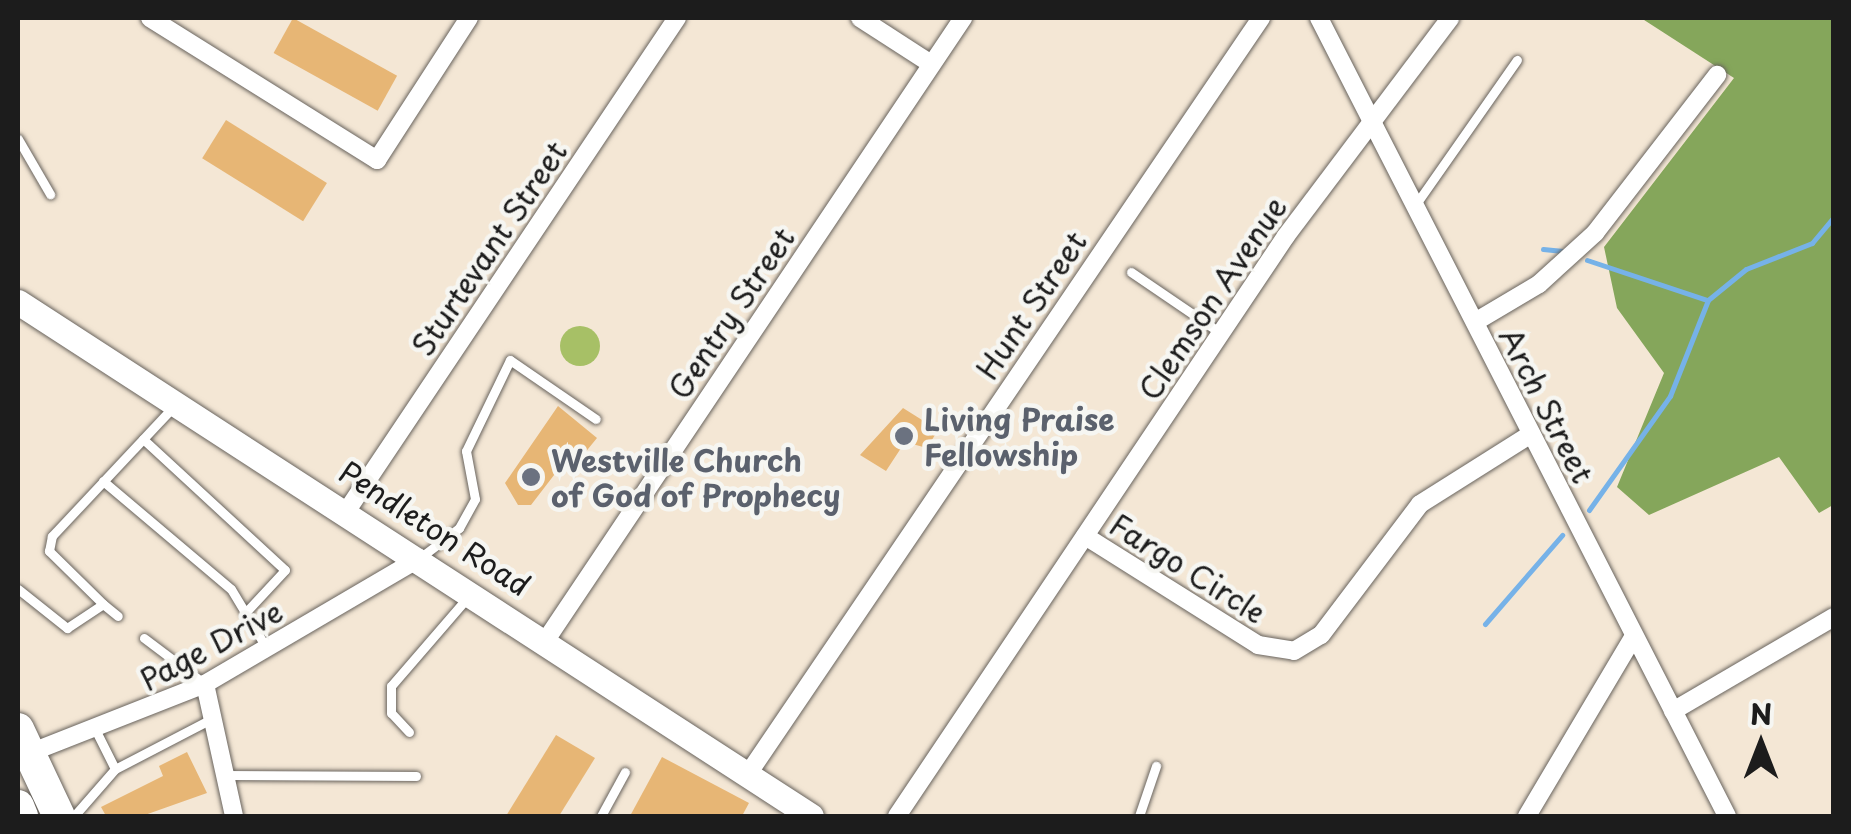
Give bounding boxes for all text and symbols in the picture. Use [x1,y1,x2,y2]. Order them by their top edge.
street label: Sturtevant Street [404,134,574,362]
street label: Clemson Avenue [1132,191,1292,405]
street label: Gentry Street [660,220,802,406]
street label: Hunt Street [969,224,1093,386]
street label: Arch Street [1492,321,1602,489]
place label: Living Praise Fellowship [924,401,1116,472]
marker: Living Praise Fellowship [893,425,915,447]
place label: Westville Church of God of Prophecy [551,442,842,512]
street label: Pendleton Road [333,453,537,603]
marker: Westville Church of God of Prophecy [520,466,542,488]
street label: Fargo Circle [1103,505,1273,631]
street label: Page Drive [134,593,288,697]
text: N [1750,692,1772,735]
north arrow [1711,694,1811,794]

